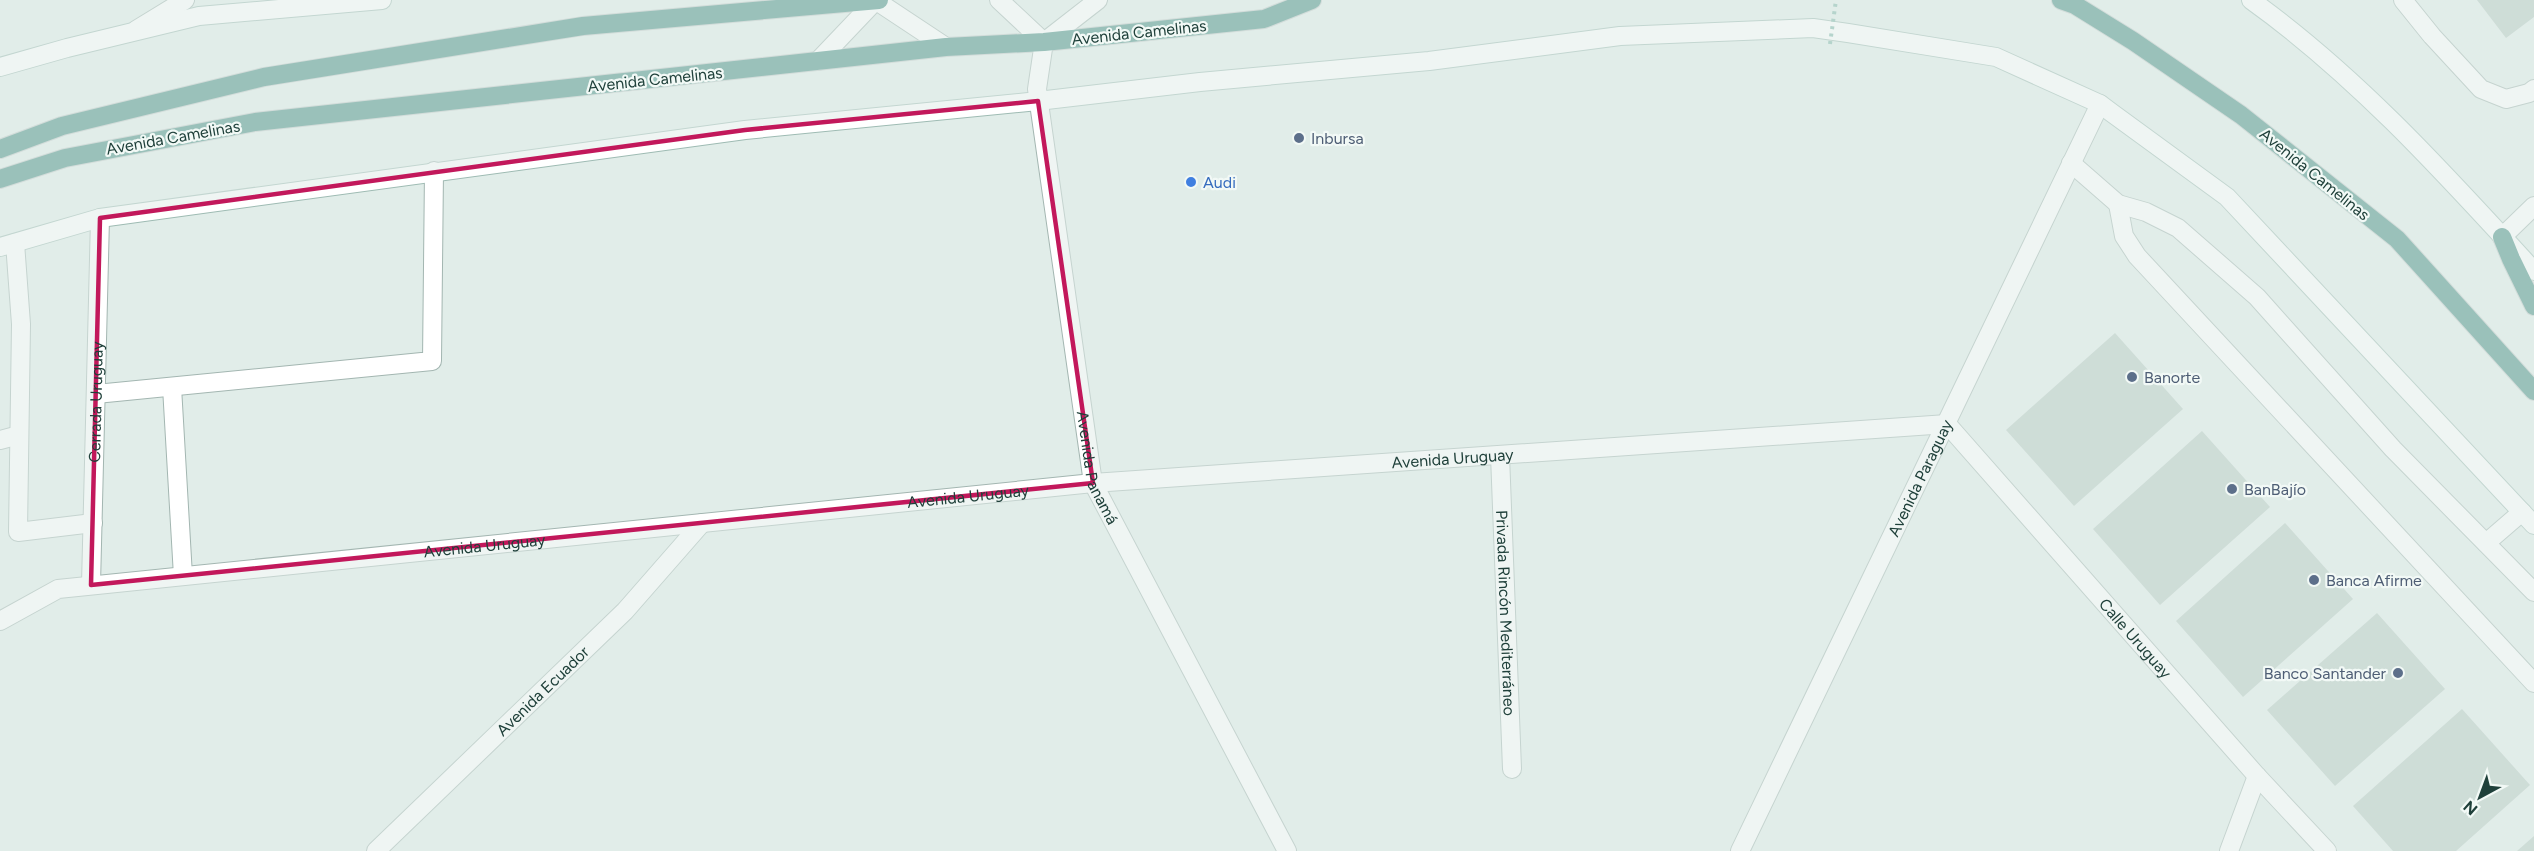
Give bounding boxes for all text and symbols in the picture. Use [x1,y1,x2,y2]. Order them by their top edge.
street label: Avenida Camelinas [1071,16,1207,49]
street label: Avenida Camelinas [587,63,723,96]
street label: Avenida Camelinas [105,116,241,159]
street label: Avenida Camelinas [2256,124,2373,224]
place label: Inbursa [1311,129,1364,148]
marker: Inbursa [1292,131,1306,145]
place label: Audi [1203,173,1236,192]
marker: Audi [1184,175,1198,189]
street label: Cerrada Uruguay [85,341,107,463]
place label: Banorte [2144,368,2201,387]
marker: Banorte [2125,370,2139,384]
street label: Avenida Panamá [1073,410,1122,528]
street label: Avenida Paraguay [1884,416,1957,540]
street label: Avenida Uruguay [1391,445,1515,472]
place label: BanBajío [2244,480,2306,499]
street label: Avenida Uruguay [906,481,1030,512]
marker: BanBajío [2225,482,2239,496]
street label: Privada Rincón Mediterráneo [1492,510,1519,716]
street label: Avenida Uruguay [423,530,547,561]
place label: Banca Afirme [2326,571,2422,590]
marker: Banca Afirme [2307,573,2321,587]
street label: Calle Uruguay [2095,595,2176,683]
street label: Avenida Ecuador [492,642,593,740]
place label: Banco Santander [2264,664,2387,683]
marker: Banco Santander [2391,666,2405,680]
north arrow [2450,767,2510,827]
text: N [2460,797,2481,819]

